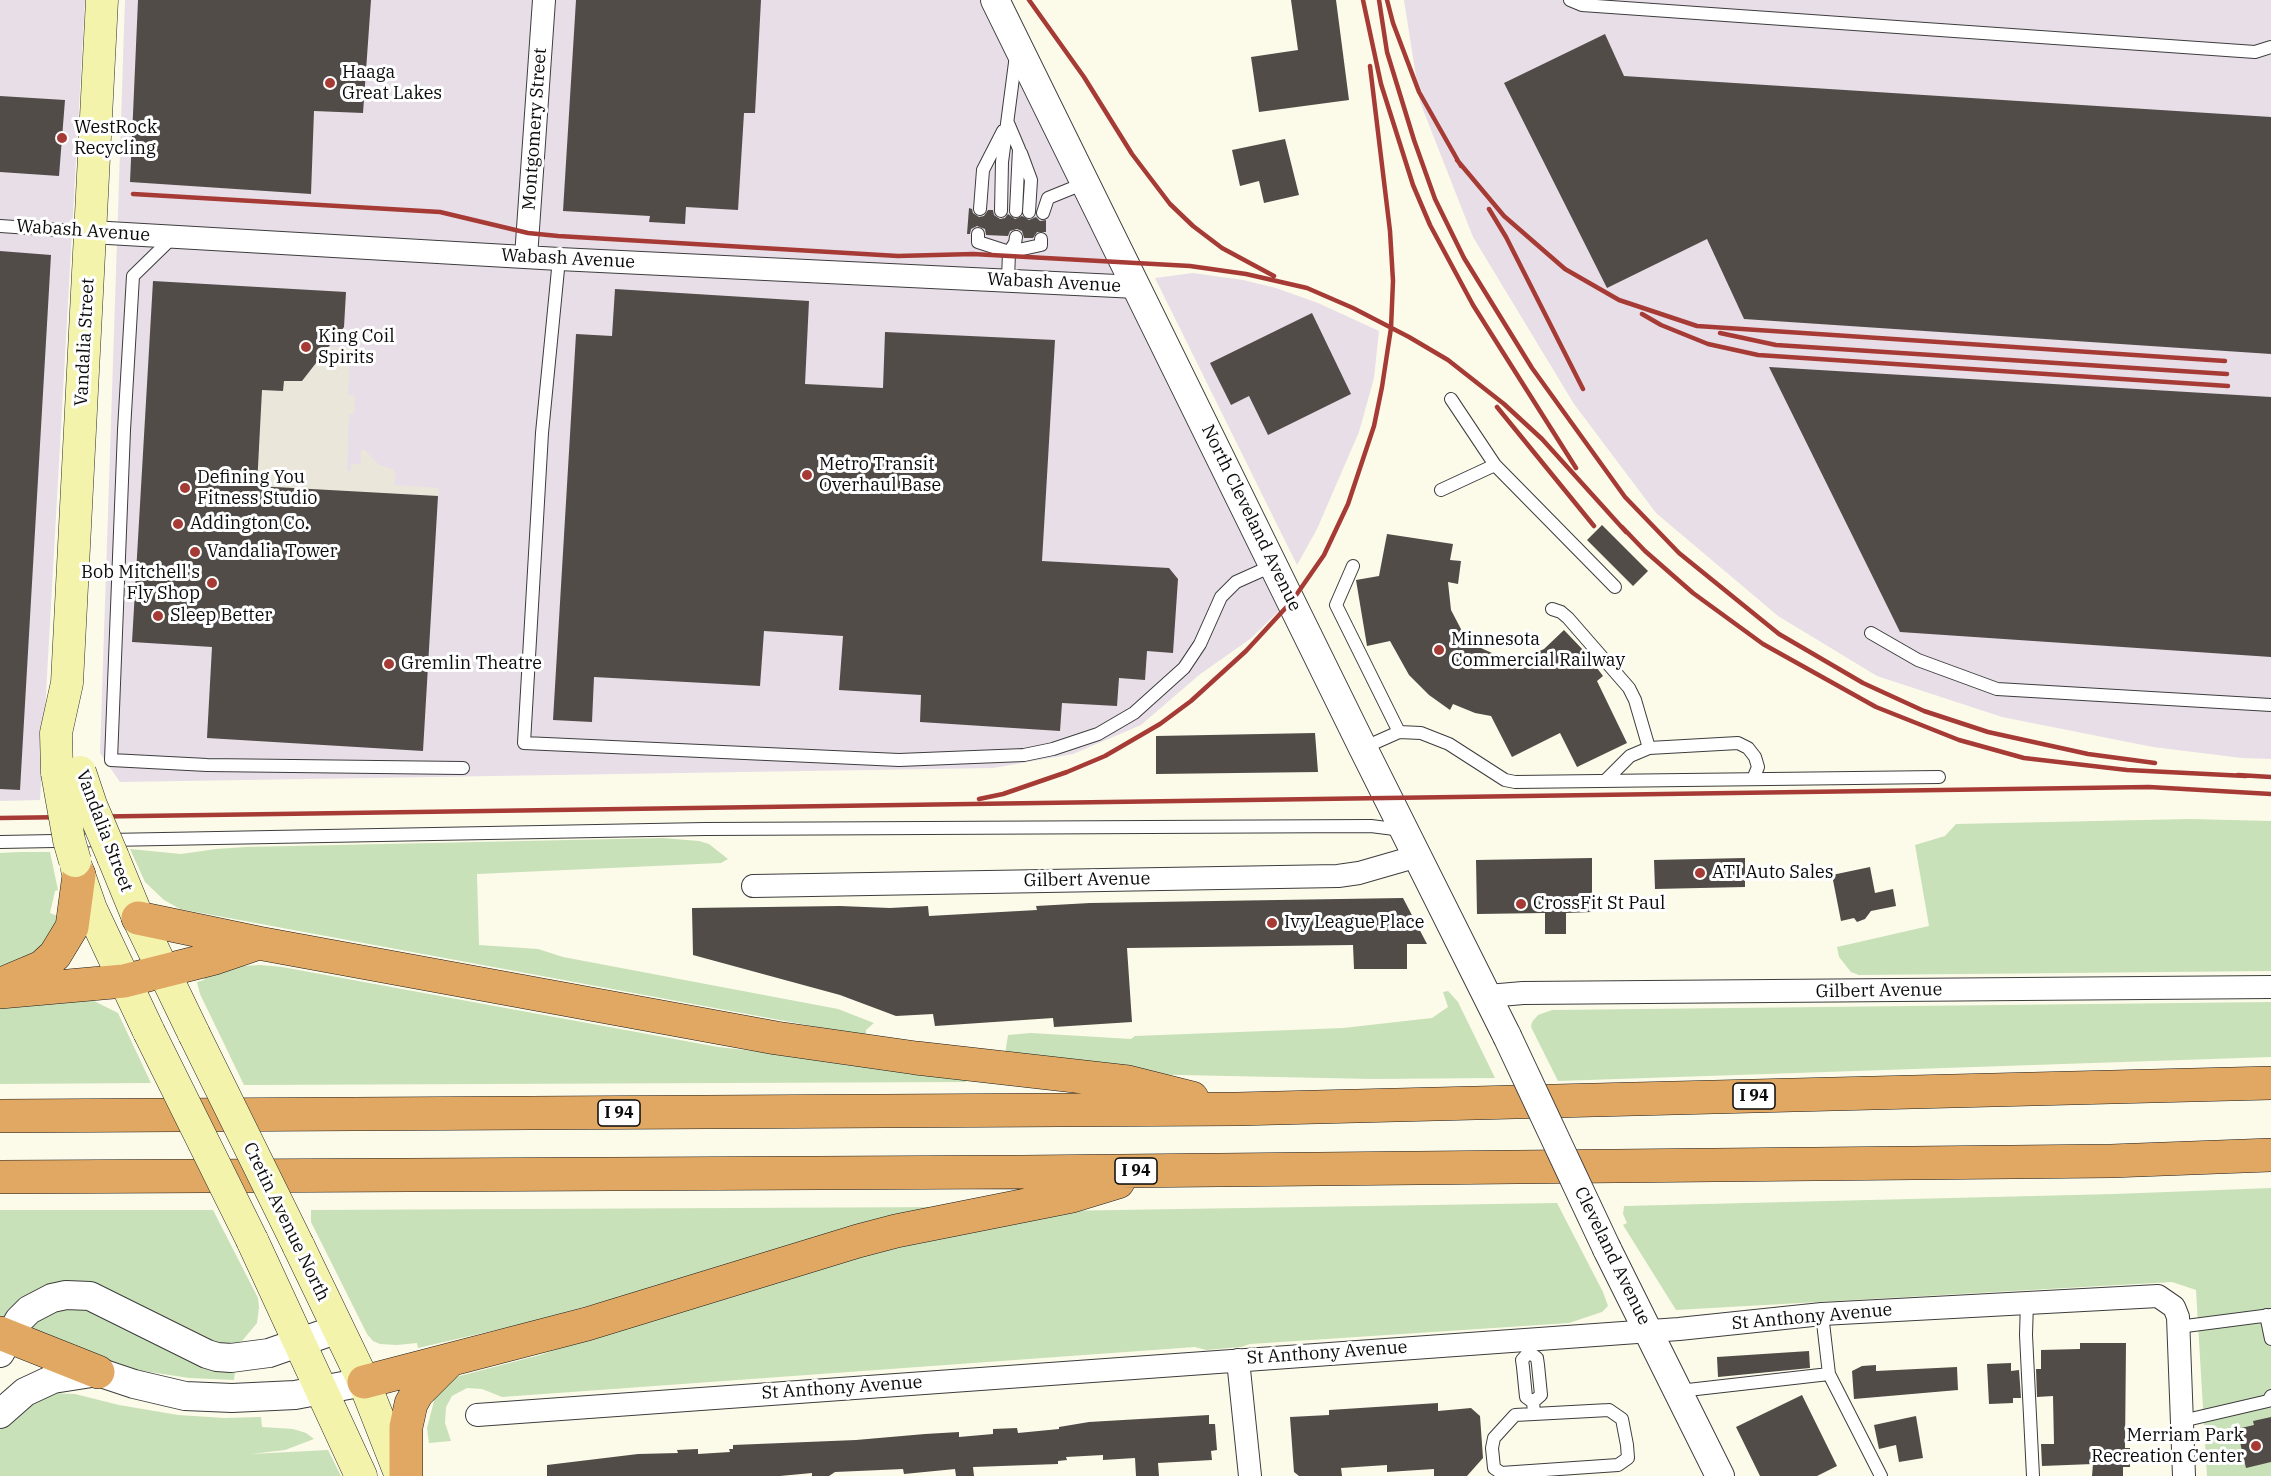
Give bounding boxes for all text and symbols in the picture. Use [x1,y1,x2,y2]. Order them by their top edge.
street label: Montgomery Street [519,47,551,211]
place label: Haaga Great Lakes [342,62,442,104]
marker: Haaga Great Lakes [323,76,337,90]
place label: WestRock Recycling [74,117,157,160]
marker: WestRock Recycling [55,131,69,145]
street label: Wabash Avenue [15,216,151,246]
street label: Wabash Avenue [500,245,636,273]
street label: Wabash Avenue [986,269,1122,297]
street label: Vandalia Street [71,277,99,407]
place label: King Coil Spirits [318,326,395,368]
marker: King Coil Spirits [299,340,313,354]
street label: North Cleveland Avenue [1196,421,1306,615]
place label: Metro Transit Overhaul Base [819,454,941,496]
place label: Defining You Fitness Studio [197,467,317,510]
marker: Metro Transit Overhaul Base [800,468,814,482]
marker: Defining You Fitness Studio [178,481,192,495]
place label: Addington Co. [190,513,309,535]
marker: Addington Co. [171,517,185,531]
place label: Vandalia Tower [207,541,337,563]
marker: Vandalia Tower [188,545,202,559]
place label: Bob Mitchell's Fly Shop [81,562,200,604]
marker: Bob Mitchell's Fly Shop [205,576,219,590]
place label: Sleep Better [170,605,272,627]
marker: Sleep Better [151,609,165,623]
place label: Minnesota Commercial Railway [1451,629,1625,672]
marker: Minnesota Commercial Railway [1432,643,1446,657]
place label: Gremlin Theatre [401,653,542,675]
marker: Gremlin Theatre [382,657,396,671]
street label: Vandalia Street [71,767,137,895]
place label: ATI Auto Sales [1712,862,1834,884]
marker: ATI Auto Sales [1693,866,1707,880]
street label: Gilbert Avenue [1024,868,1150,892]
place label: CrossFit St Paul [1533,893,1665,915]
marker: CrossFit St Paul [1514,897,1528,911]
place label: Ivy League Place [1284,912,1424,934]
marker: Ivy League Place [1265,916,1279,930]
street label: Gilbert Avenue [1816,979,1942,1003]
road number: I 94 [1733,1083,1775,1109]
road number: I 94 [598,1100,640,1126]
street label: Cretin Avenue North [238,1139,334,1305]
road number: I 94 [1115,1158,1157,1184]
street label: Cleveland Avenue [1569,1183,1655,1329]
street label: St Anthony Avenue [1731,1299,1893,1335]
street label: St Anthony Avenue [1246,1337,1408,1369]
street label: St Anthony Avenue [761,1372,923,1404]
place label: Merriam Park Recreation Center [2091,1425,2244,1468]
marker: Merriam Park Recreation Center [2249,1439,2263,1453]

